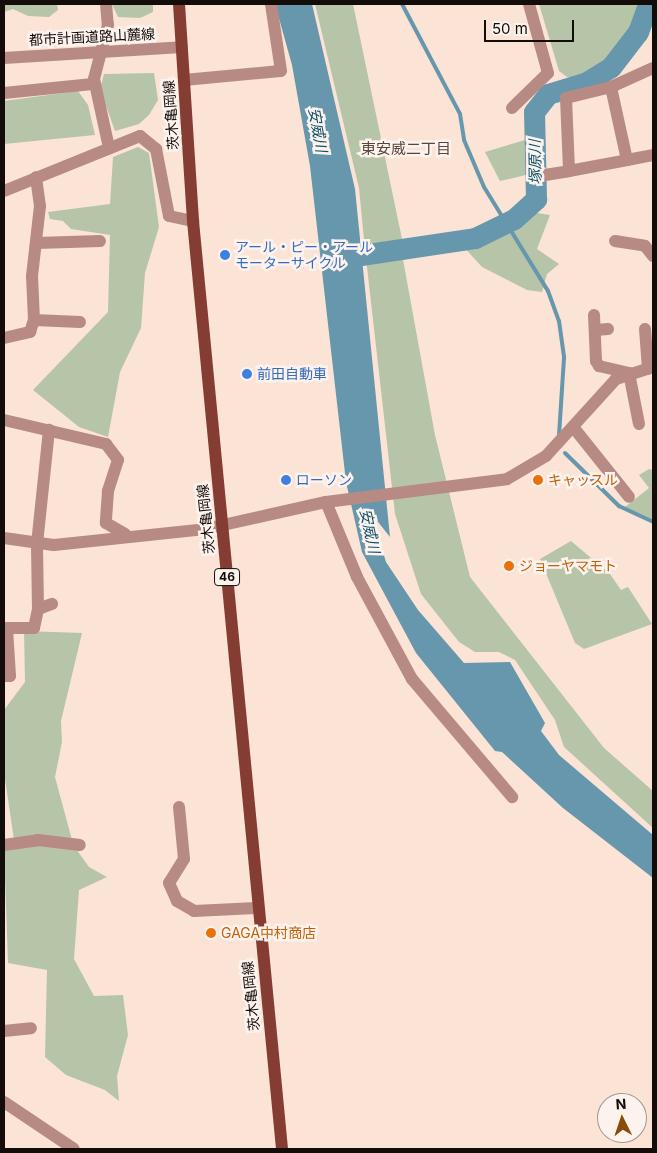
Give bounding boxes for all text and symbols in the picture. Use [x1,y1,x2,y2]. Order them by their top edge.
scale bar [487,10,577,42]
text: 50 m [492,19,528,38]
street label: 都市計画道路山麓線 [29,25,155,49]
street label: 茨木亀岡線 [160,79,182,151]
water label: 安威川 [305,106,331,154]
water label: 塚原川 [526,139,544,185]
district label: 東安威二丁目 [361,140,451,158]
place label: アール・ピー・アール モーターサイクル [235,239,373,272]
marker: アール・ピー・アール モーターサイクル [219,249,231,261]
place label: 前田自動車 [257,366,327,382]
marker: 前田自動車 [241,368,253,380]
place label: ローソン [296,472,352,488]
place label: キャッスル [548,472,618,488]
marker: ローソン [280,474,292,486]
marker: キャッスル [532,474,544,486]
street label: 茨木亀岡線 [194,483,218,555]
water label: 安威川 [357,507,383,555]
place label: ジョーヤマモト [519,558,617,574]
marker: ジョーヤマモト [503,560,515,572]
road number: 46 [213,568,241,586]
place label: GAGA中村商店 [221,925,316,941]
marker: GAGA中村商店 [205,927,217,939]
street label: 茨木亀岡線 [239,960,263,1032]
north arrow [597,1093,647,1143]
text: N [615,1095,627,1112]

